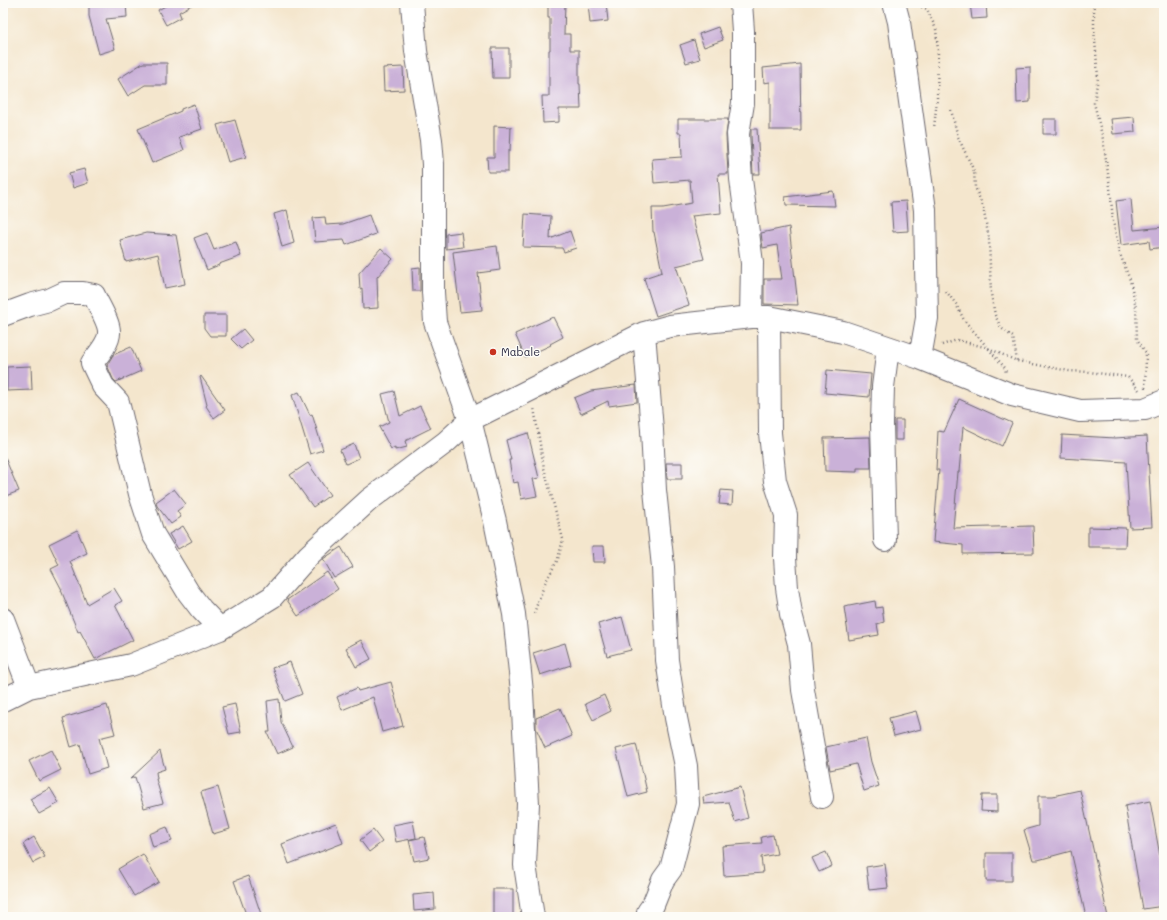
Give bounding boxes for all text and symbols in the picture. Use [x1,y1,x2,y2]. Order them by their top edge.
place label: Mabale [501,344,540,359]
marker: Mabale [488,347,498,357]

